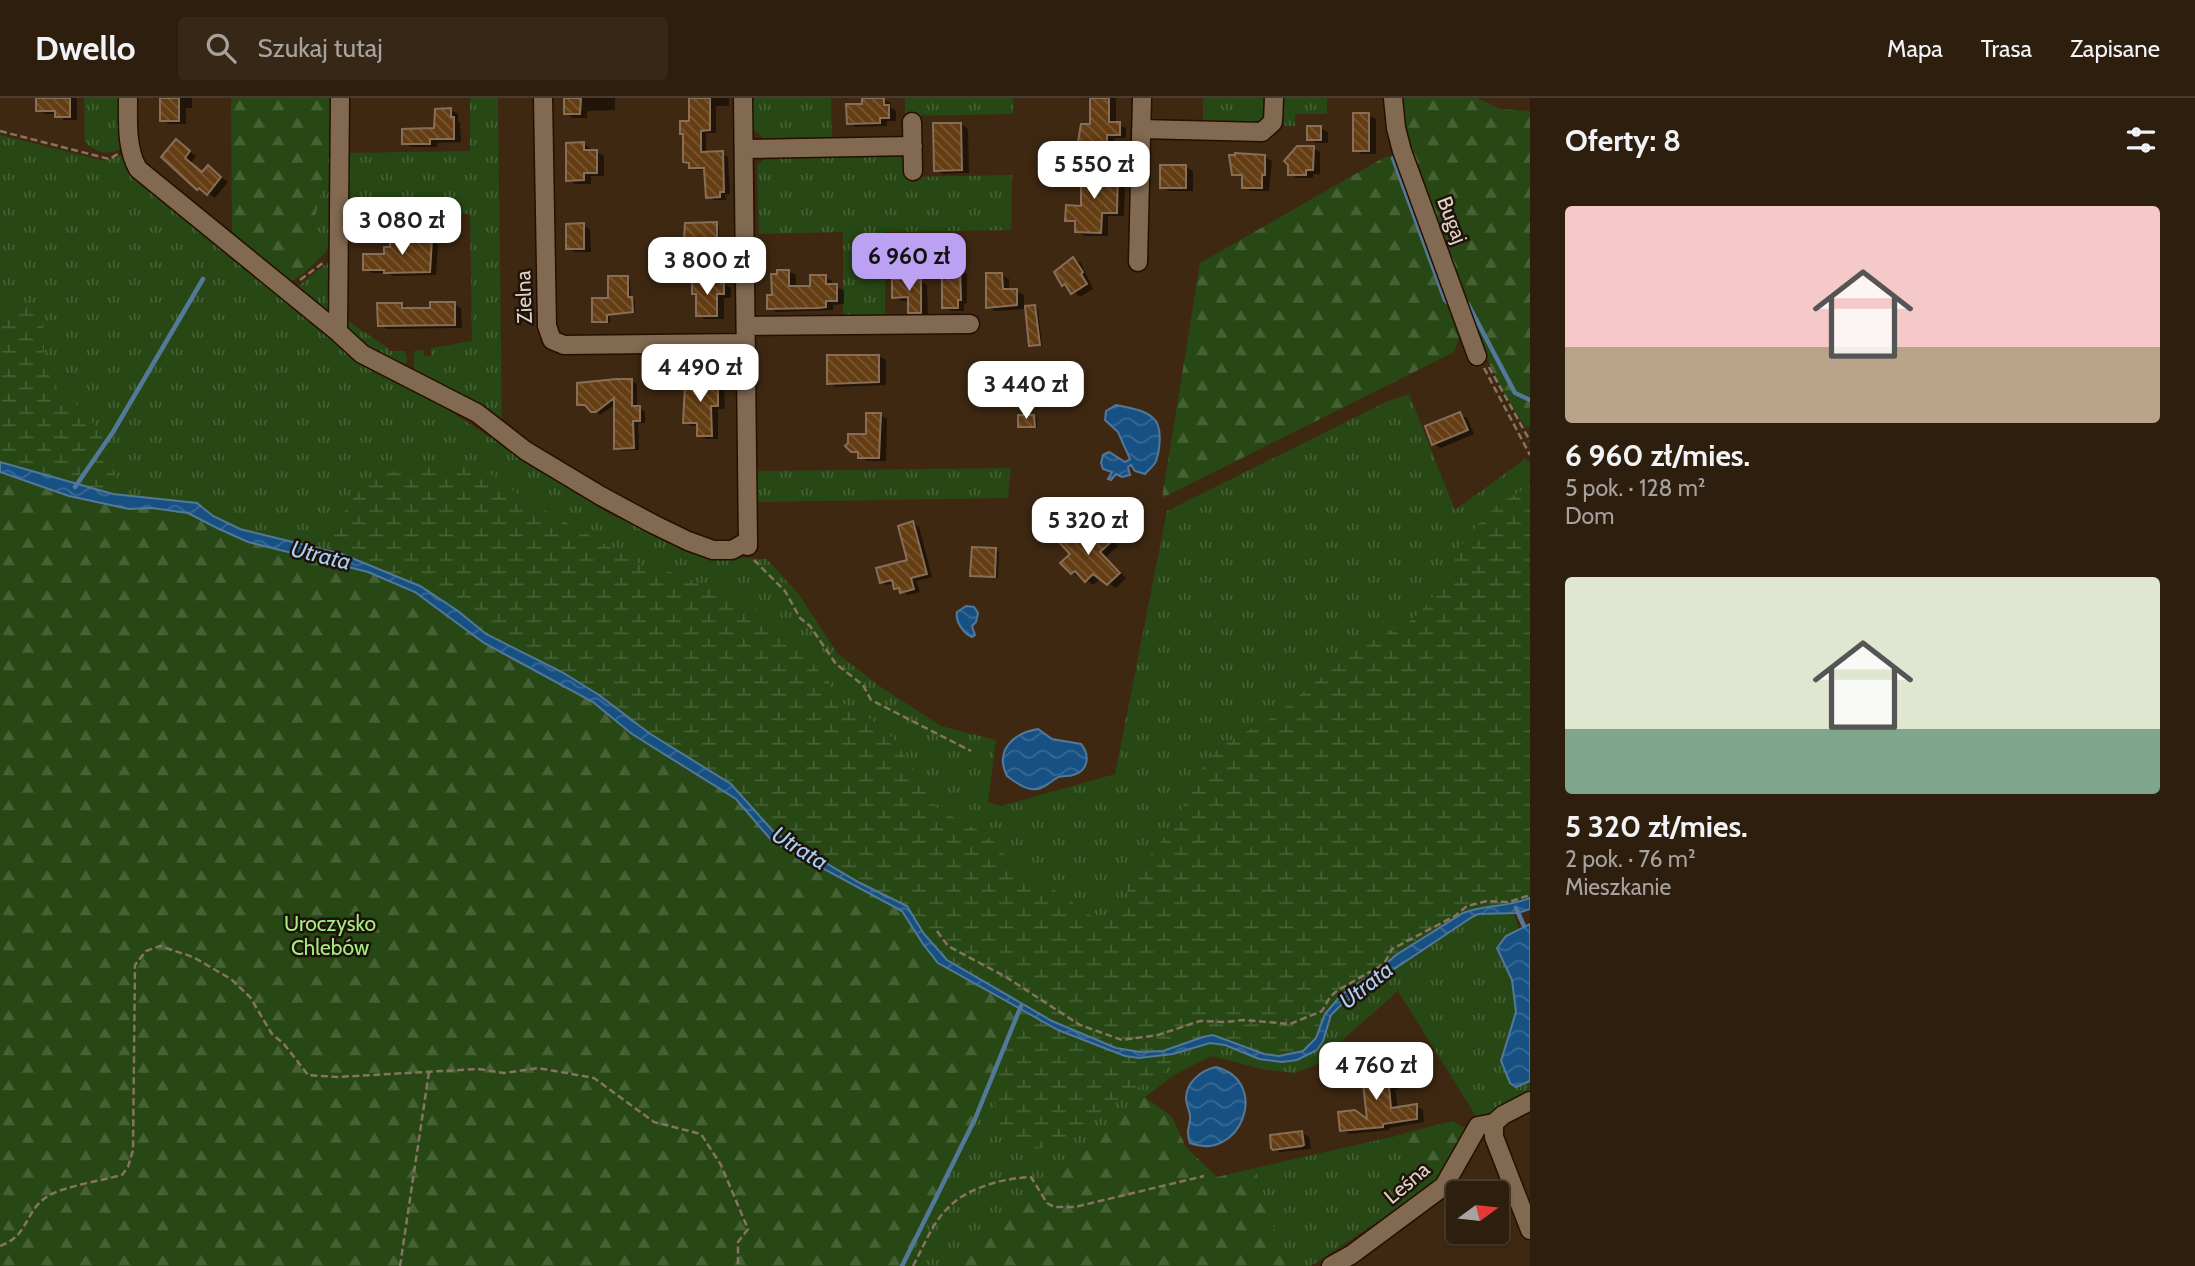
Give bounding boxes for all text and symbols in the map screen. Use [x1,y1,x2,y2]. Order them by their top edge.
search box [178,17,668,80]
text: Dwello [35,28,136,68]
icon: search [202,29,240,67]
text: Szukaj tutaj [258,32,383,64]
text: Mapa [1887,34,1943,63]
text: Trasa [1981,34,2032,63]
text: Zapisane [2070,34,2160,63]
icon: filters [2122,121,2160,159]
text: Oferty: 8 [1565,122,1681,159]
pin: 5 550 zł [1022,141,1166,201]
text: 5 550 zł [1054,150,1134,178]
street label: Bugaj [1431,193,1473,247]
pin: 3 080 zł [330,198,474,257]
text: 3 080 zł [359,206,445,234]
pin: 6 960 zł [837,234,981,293]
pin: 3 800 zł [635,238,779,297]
text: 6 960 zł [868,242,950,270]
text: 3 800 zł [664,246,750,274]
icon: home [1800,251,1926,377]
street label: Zielna [510,270,537,324]
pin: 4 490 zł [628,344,772,404]
text: 4 490 zł [658,353,742,381]
pin: 3 440 zł [954,362,1098,421]
text: 3 440 zł [984,370,1068,398]
text: 6 960 zł/mies. [1565,437,1750,474]
text: 5 pok. · 128 m² [1565,474,1705,502]
pin: 5 320 zł [1016,498,1160,557]
text: Dom [1565,502,1614,530]
text: 5 320 zł [1048,506,1128,534]
water label: Utrata [288,534,354,576]
icon: home [1800,622,1926,748]
text: 5 320 zł/mies. [1565,808,1748,845]
water label: Utrata [767,820,833,876]
text: 2 pok. · 76 m² [1565,845,1696,873]
text: Mieszkanie [1565,873,1671,901]
park label: Uroczysko Chlebów [284,911,376,960]
water label: Utrata [1333,955,1399,1015]
pin: 4 760 zł [1304,1042,1448,1102]
text: 4 760 zł [1335,1051,1417,1079]
street label: Leśna [1379,1156,1434,1209]
north arrow [1446,1181,1508,1244]
map controls [1446,1181,1509,1244]

